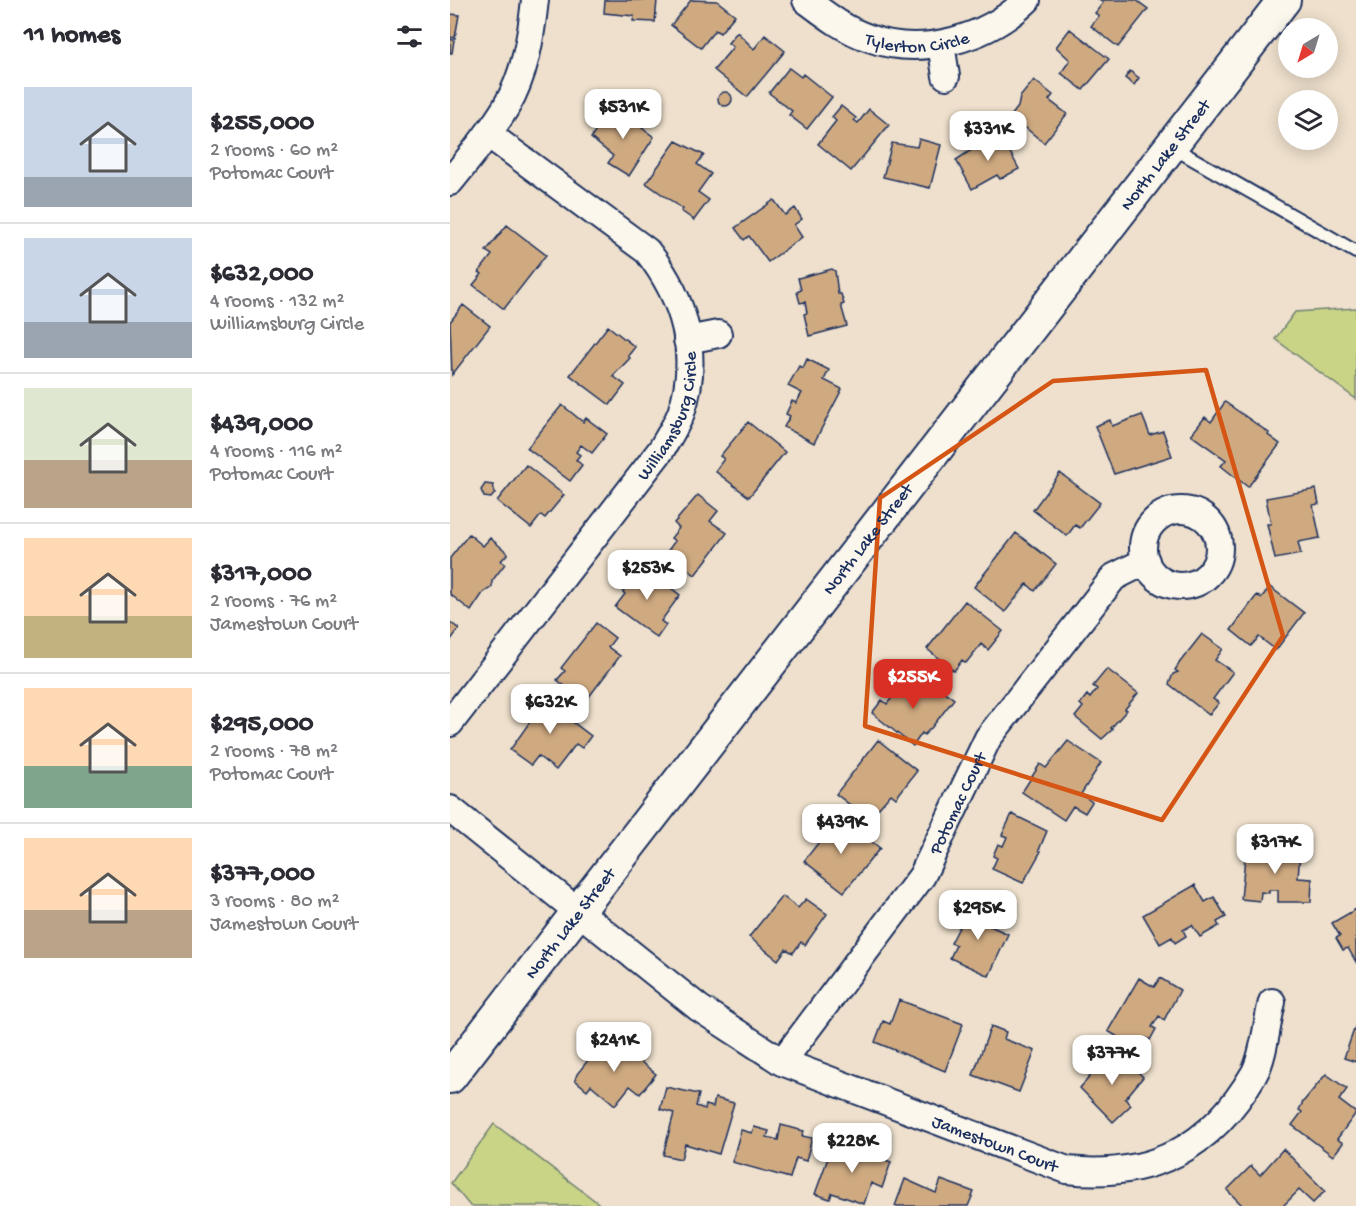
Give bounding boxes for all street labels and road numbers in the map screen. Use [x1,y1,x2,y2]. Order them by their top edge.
street label: Tylerton Circle [861,28,973,59]
street label: North Lake Street [1117,95,1217,216]
street label: Williamsburg Circle [634,350,703,485]
street label: North Lake Street [819,479,920,600]
street label: Potomac Court [926,748,993,859]
street label: North Lake Street [522,863,622,984]
street label: Jamestown Court [929,1112,1062,1179]

